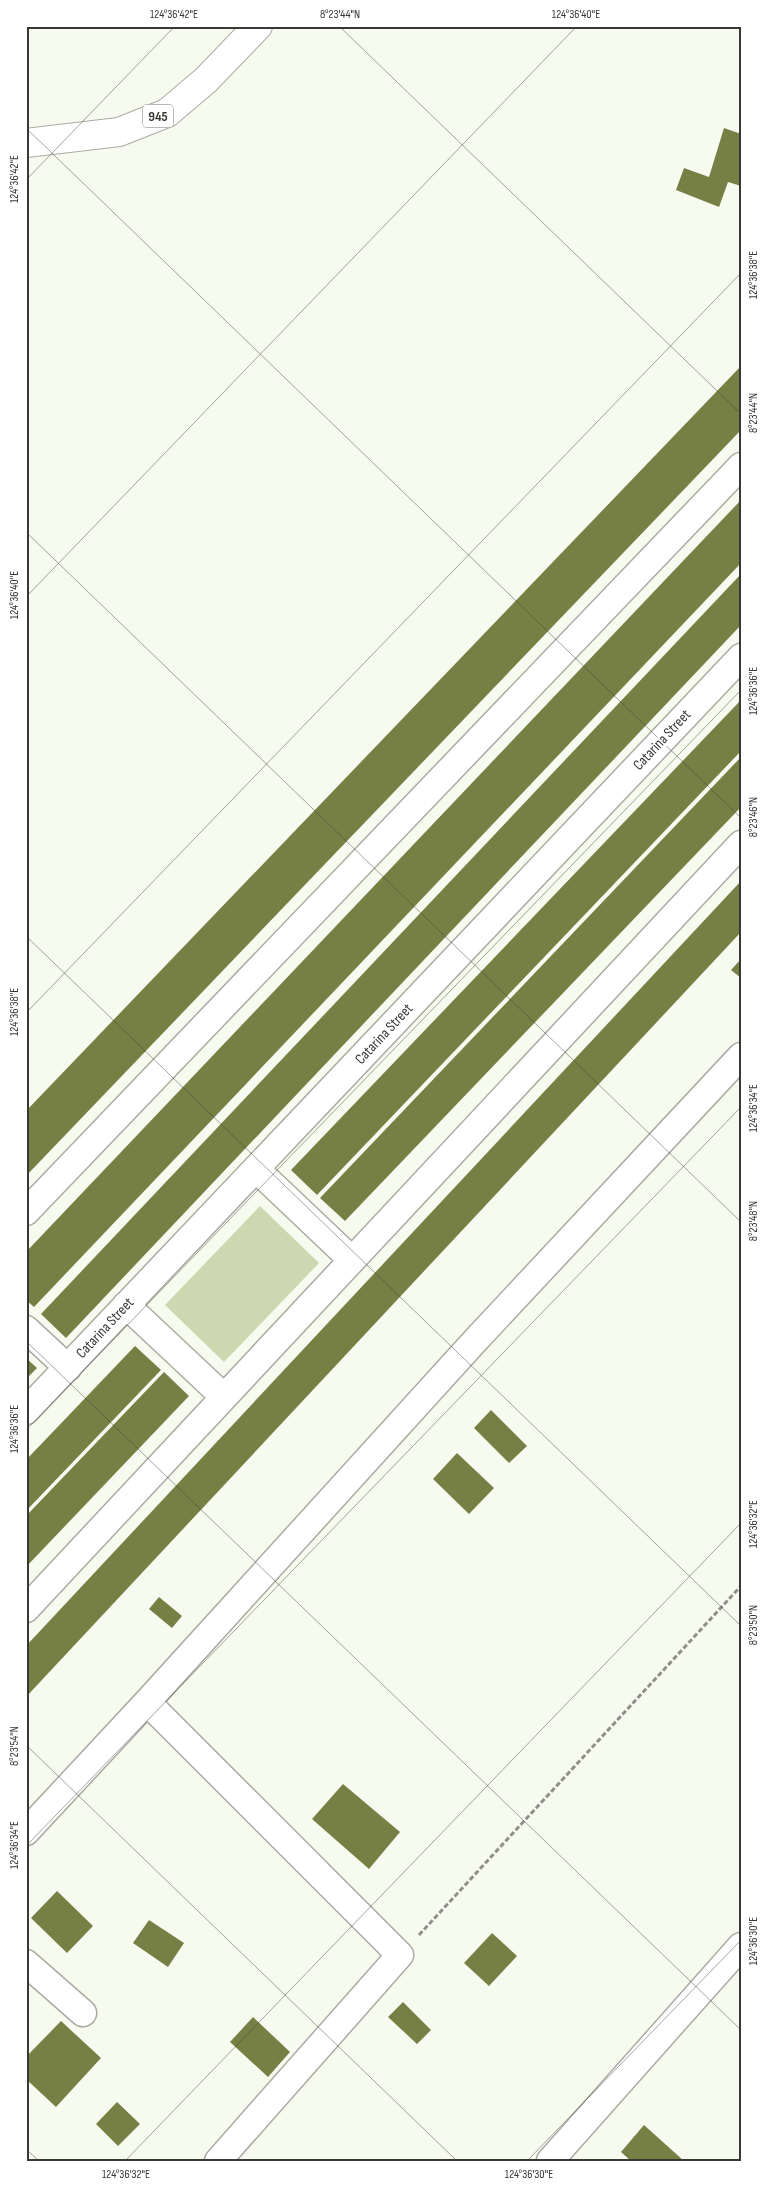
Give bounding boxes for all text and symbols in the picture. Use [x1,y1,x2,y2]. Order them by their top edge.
text: 124°36'42"E [150,7,198,22]
text: 8°23'44"N [320,7,360,22]
text: 124°36'40"E [552,7,600,22]
road number: 945 [143,104,173,128]
text: 124°36'42"E [7,155,22,203]
text: 124°36'38"E [746,251,761,299]
text: 8°23'44"N [746,393,761,433]
text: 124°36'40"E [7,571,22,619]
text: 124°36'36"E [746,667,761,715]
street label: Catarina Street [629,705,695,774]
text: 8°23'46"N [746,797,761,837]
text: 124°36'38"E [7,988,22,1036]
street label: Catarina Street [351,999,417,1068]
text: 124°36'34"E [746,1084,761,1132]
text: 8°23'48"N [746,1201,761,1241]
street label: Catarina Street [72,1293,138,1362]
text: 124°36'36"E [7,1405,22,1453]
text: 124°36'32"E [746,1500,761,1548]
text: 8°23'50"N [746,1605,761,1645]
text: 8°23'54"N [7,1726,22,1766]
text: 124°36'34"E [7,1821,22,1869]
text: 124°36'30"E [746,1917,761,1965]
text: 124°36'32"E [102,2167,150,2182]
text: 124°36'30"E [505,2167,553,2182]

